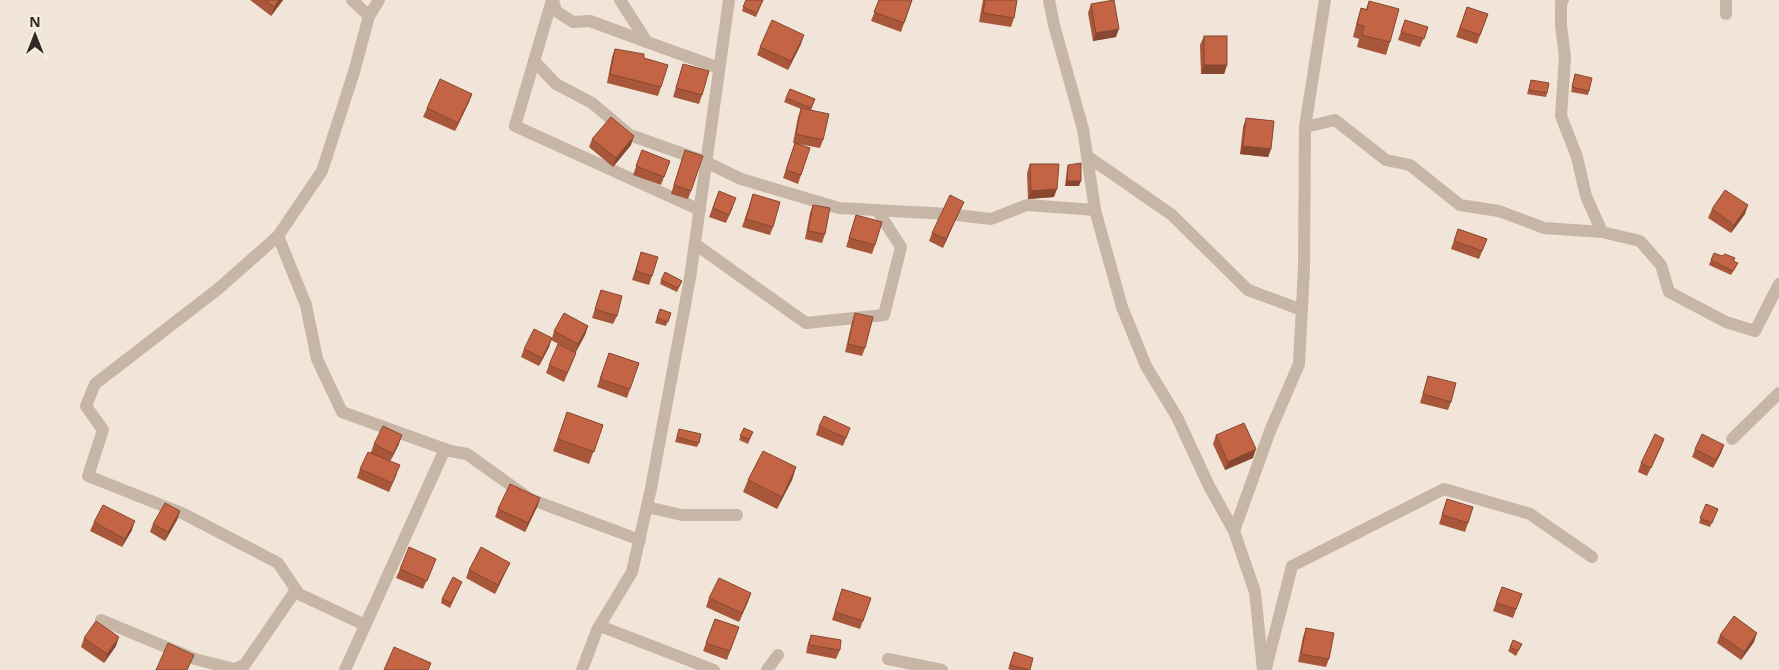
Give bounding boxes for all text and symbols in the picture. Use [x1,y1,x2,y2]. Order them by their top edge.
north arrow [10,10,60,60]
text: N [29,12,41,31]

